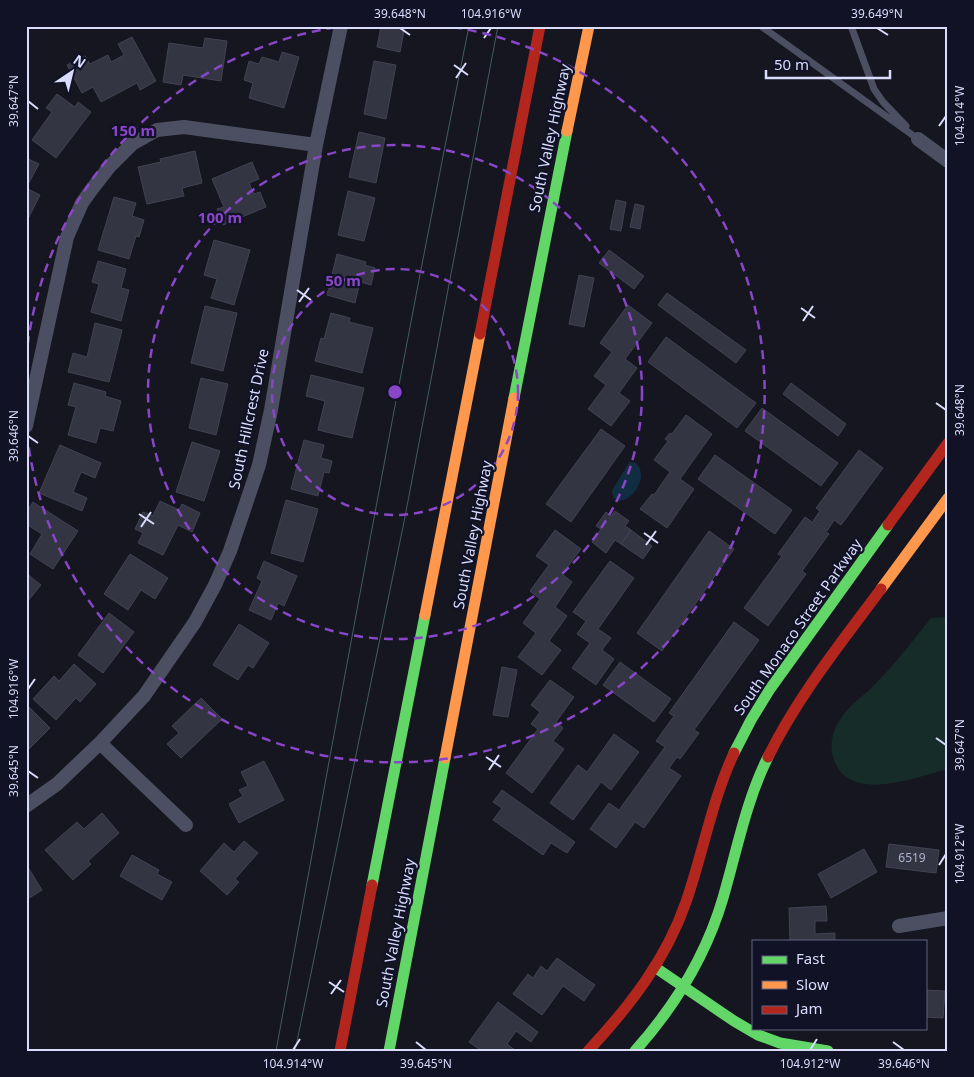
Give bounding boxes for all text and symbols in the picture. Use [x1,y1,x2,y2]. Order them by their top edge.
text: 39.648°N [374,5,426,22]
text: 104.916°W [461,5,521,22]
text: 39.649°N [851,5,903,22]
north arrow [48,48,98,98]
scale bar [766,48,890,80]
text: N [70,50,90,72]
text: 50 m [774,54,809,74]
street label: South Valley Highway [524,61,575,214]
text: 39.647°N [5,75,22,127]
text: 104.914°W [951,86,968,146]
text: 150 m [111,120,155,140]
text: 100 m [198,207,242,227]
text: 50 m [325,270,361,290]
street label: South Hillcrest Drive [223,347,273,491]
centre of rings [386,383,404,401]
text: 39.648°N [951,384,968,436]
text: 39.646°N [5,410,22,462]
street label: South Valley Highway [448,458,496,611]
street label: South Monaco Street Parkway [728,534,866,719]
text: 104.916°W [5,659,22,719]
text: 39.647°N [951,719,968,771]
text: 39.645°N [5,745,22,797]
text: 104.912°W [951,824,968,884]
house number: 6519 [898,849,926,866]
street label: South Valley Highway [371,856,419,1009]
legend [752,940,926,1030]
text: Fast [796,948,825,968]
text: Slow [796,974,829,994]
text: Jam [794,998,823,1018]
text: 104.914°W [263,1055,323,1072]
text: 39.645°N [400,1055,452,1072]
text: 104.912°W [780,1055,840,1072]
text: 39.646°N [878,1055,930,1072]

